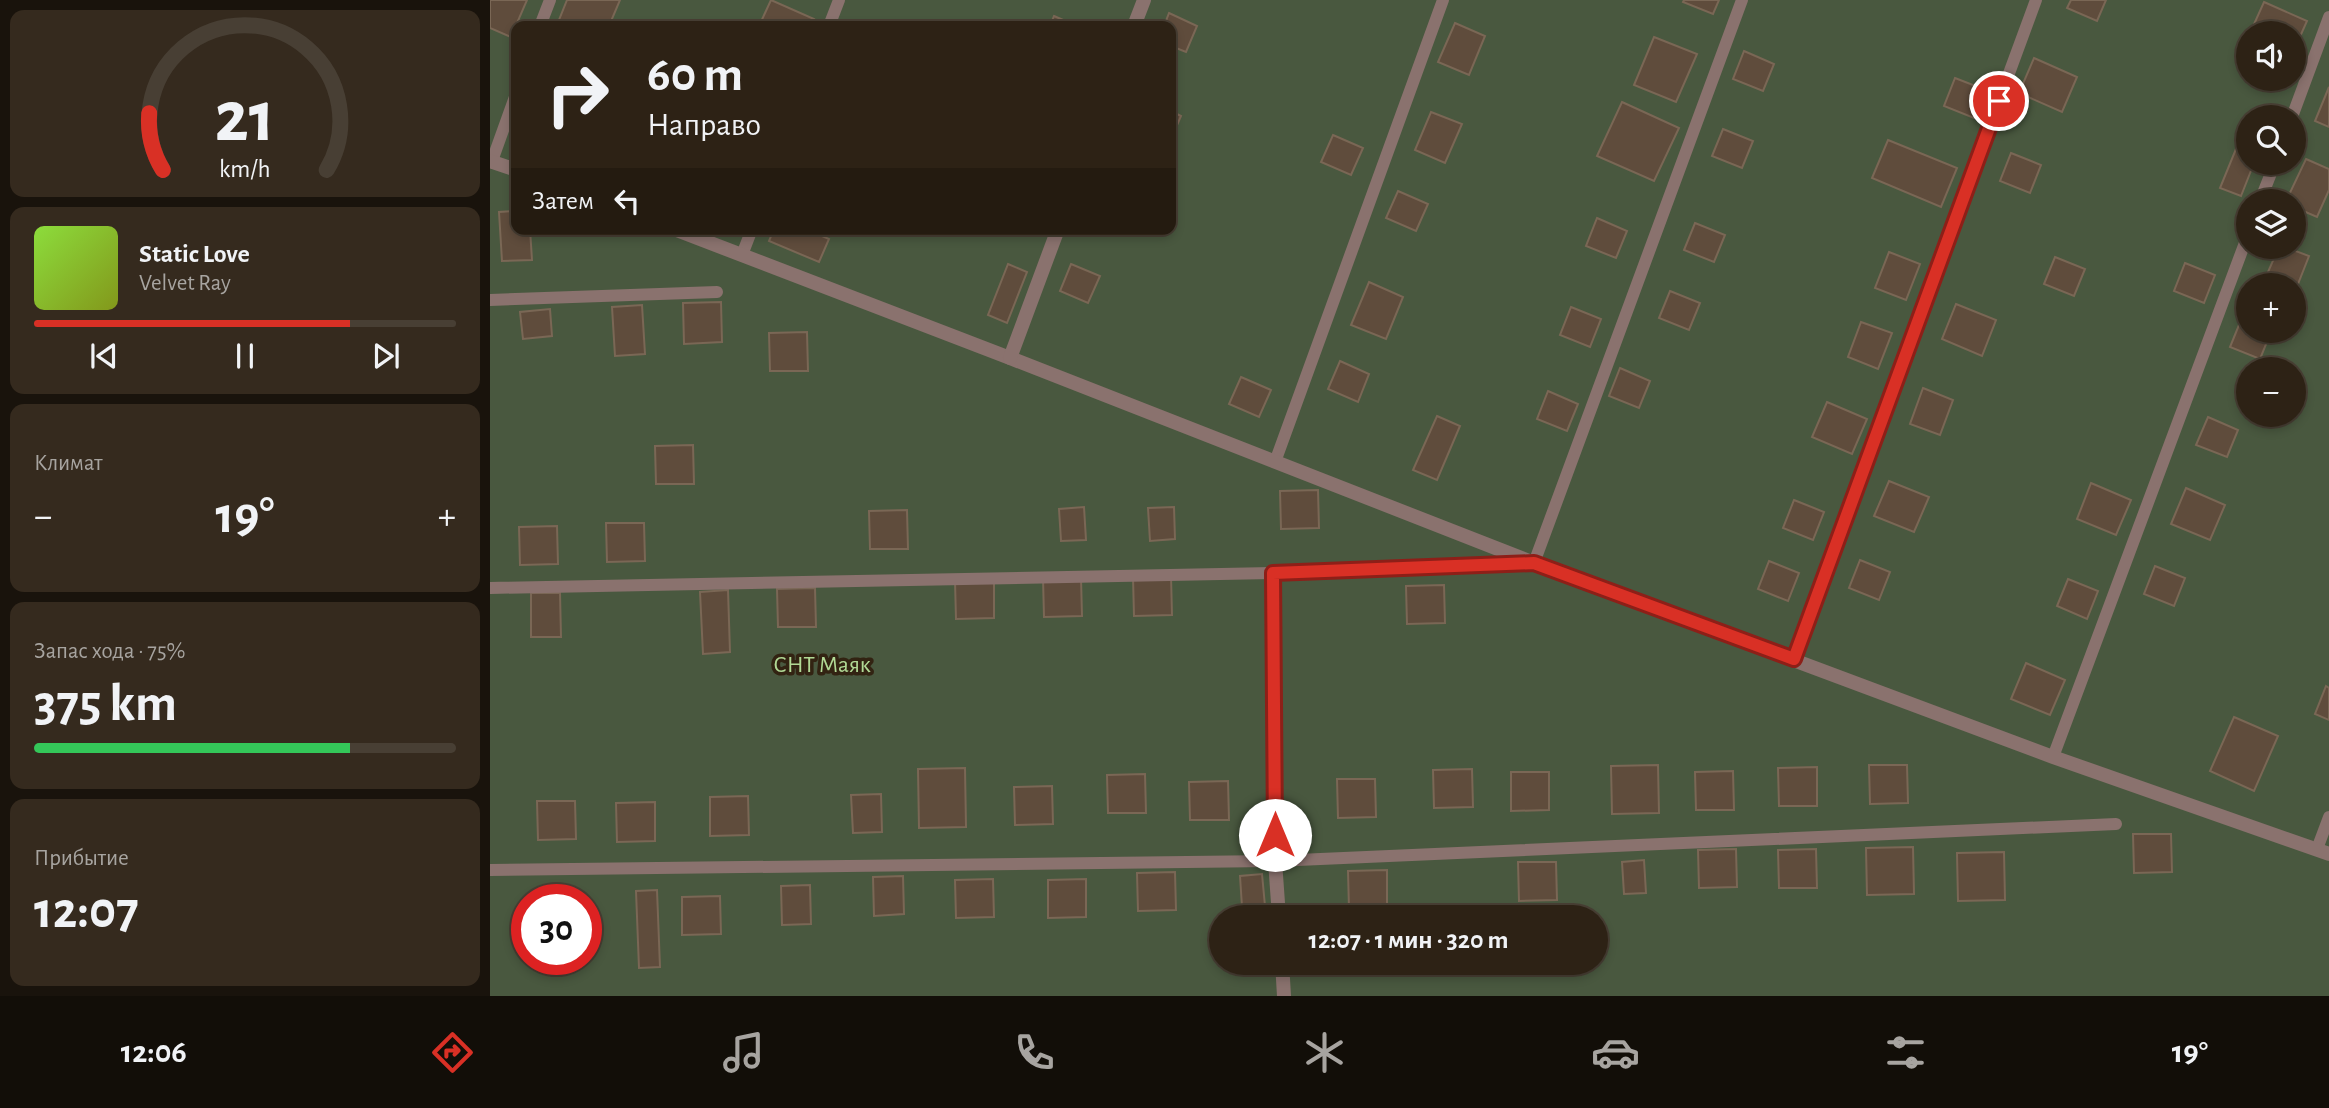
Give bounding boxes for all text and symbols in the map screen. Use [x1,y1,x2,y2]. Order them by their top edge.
map controls [2236,21,2306,427]
button: sound [2236,21,2306,91]
icon: right [532,49,623,140]
text: 60 m [647,51,743,100]
pin [1969,71,2029,131]
text: 21 [215,82,275,155]
icon: arrive [1980,82,2018,120]
button: search [2236,105,2306,175]
text: Направо [647,109,761,141]
text: km/h [219,156,271,181]
icon: left [608,182,646,220]
text: Затем [532,188,594,214]
button: layers [2236,189,2306,259]
text: Static Love [139,241,250,267]
text: Velvet Ray [139,272,231,295]
button: + [2236,273,2306,343]
icon: previous [85,337,123,375]
icon: pause [226,337,264,375]
icon: next [367,337,405,375]
button: − [2236,357,2306,427]
text: Климат [34,452,103,475]
text: 19° [215,490,275,542]
text: − [34,498,52,536]
text: + [438,498,456,536]
text: Запас хода · 75% [34,640,186,663]
park label: СНТ Маяк [773,653,871,677]
text: 375 km [34,678,177,730]
position arrow [1238,798,1312,872]
text: Прибытие [34,847,129,870]
speed limit sign: 30 [511,884,602,975]
text: 12:07 [34,885,139,937]
text: 12:07 · 1 мин · 320 m [1309,927,1508,953]
icon: directions [428,1028,477,1077]
icon: music [719,1028,768,1077]
icon: phone [1010,1028,1059,1077]
icon: climate [1300,1028,1349,1077]
icon: car [1591,1028,1640,1077]
icon: filters [1881,1028,1930,1077]
text: 12:06 [121,1036,187,1068]
text: 19° [2172,1036,2208,1068]

